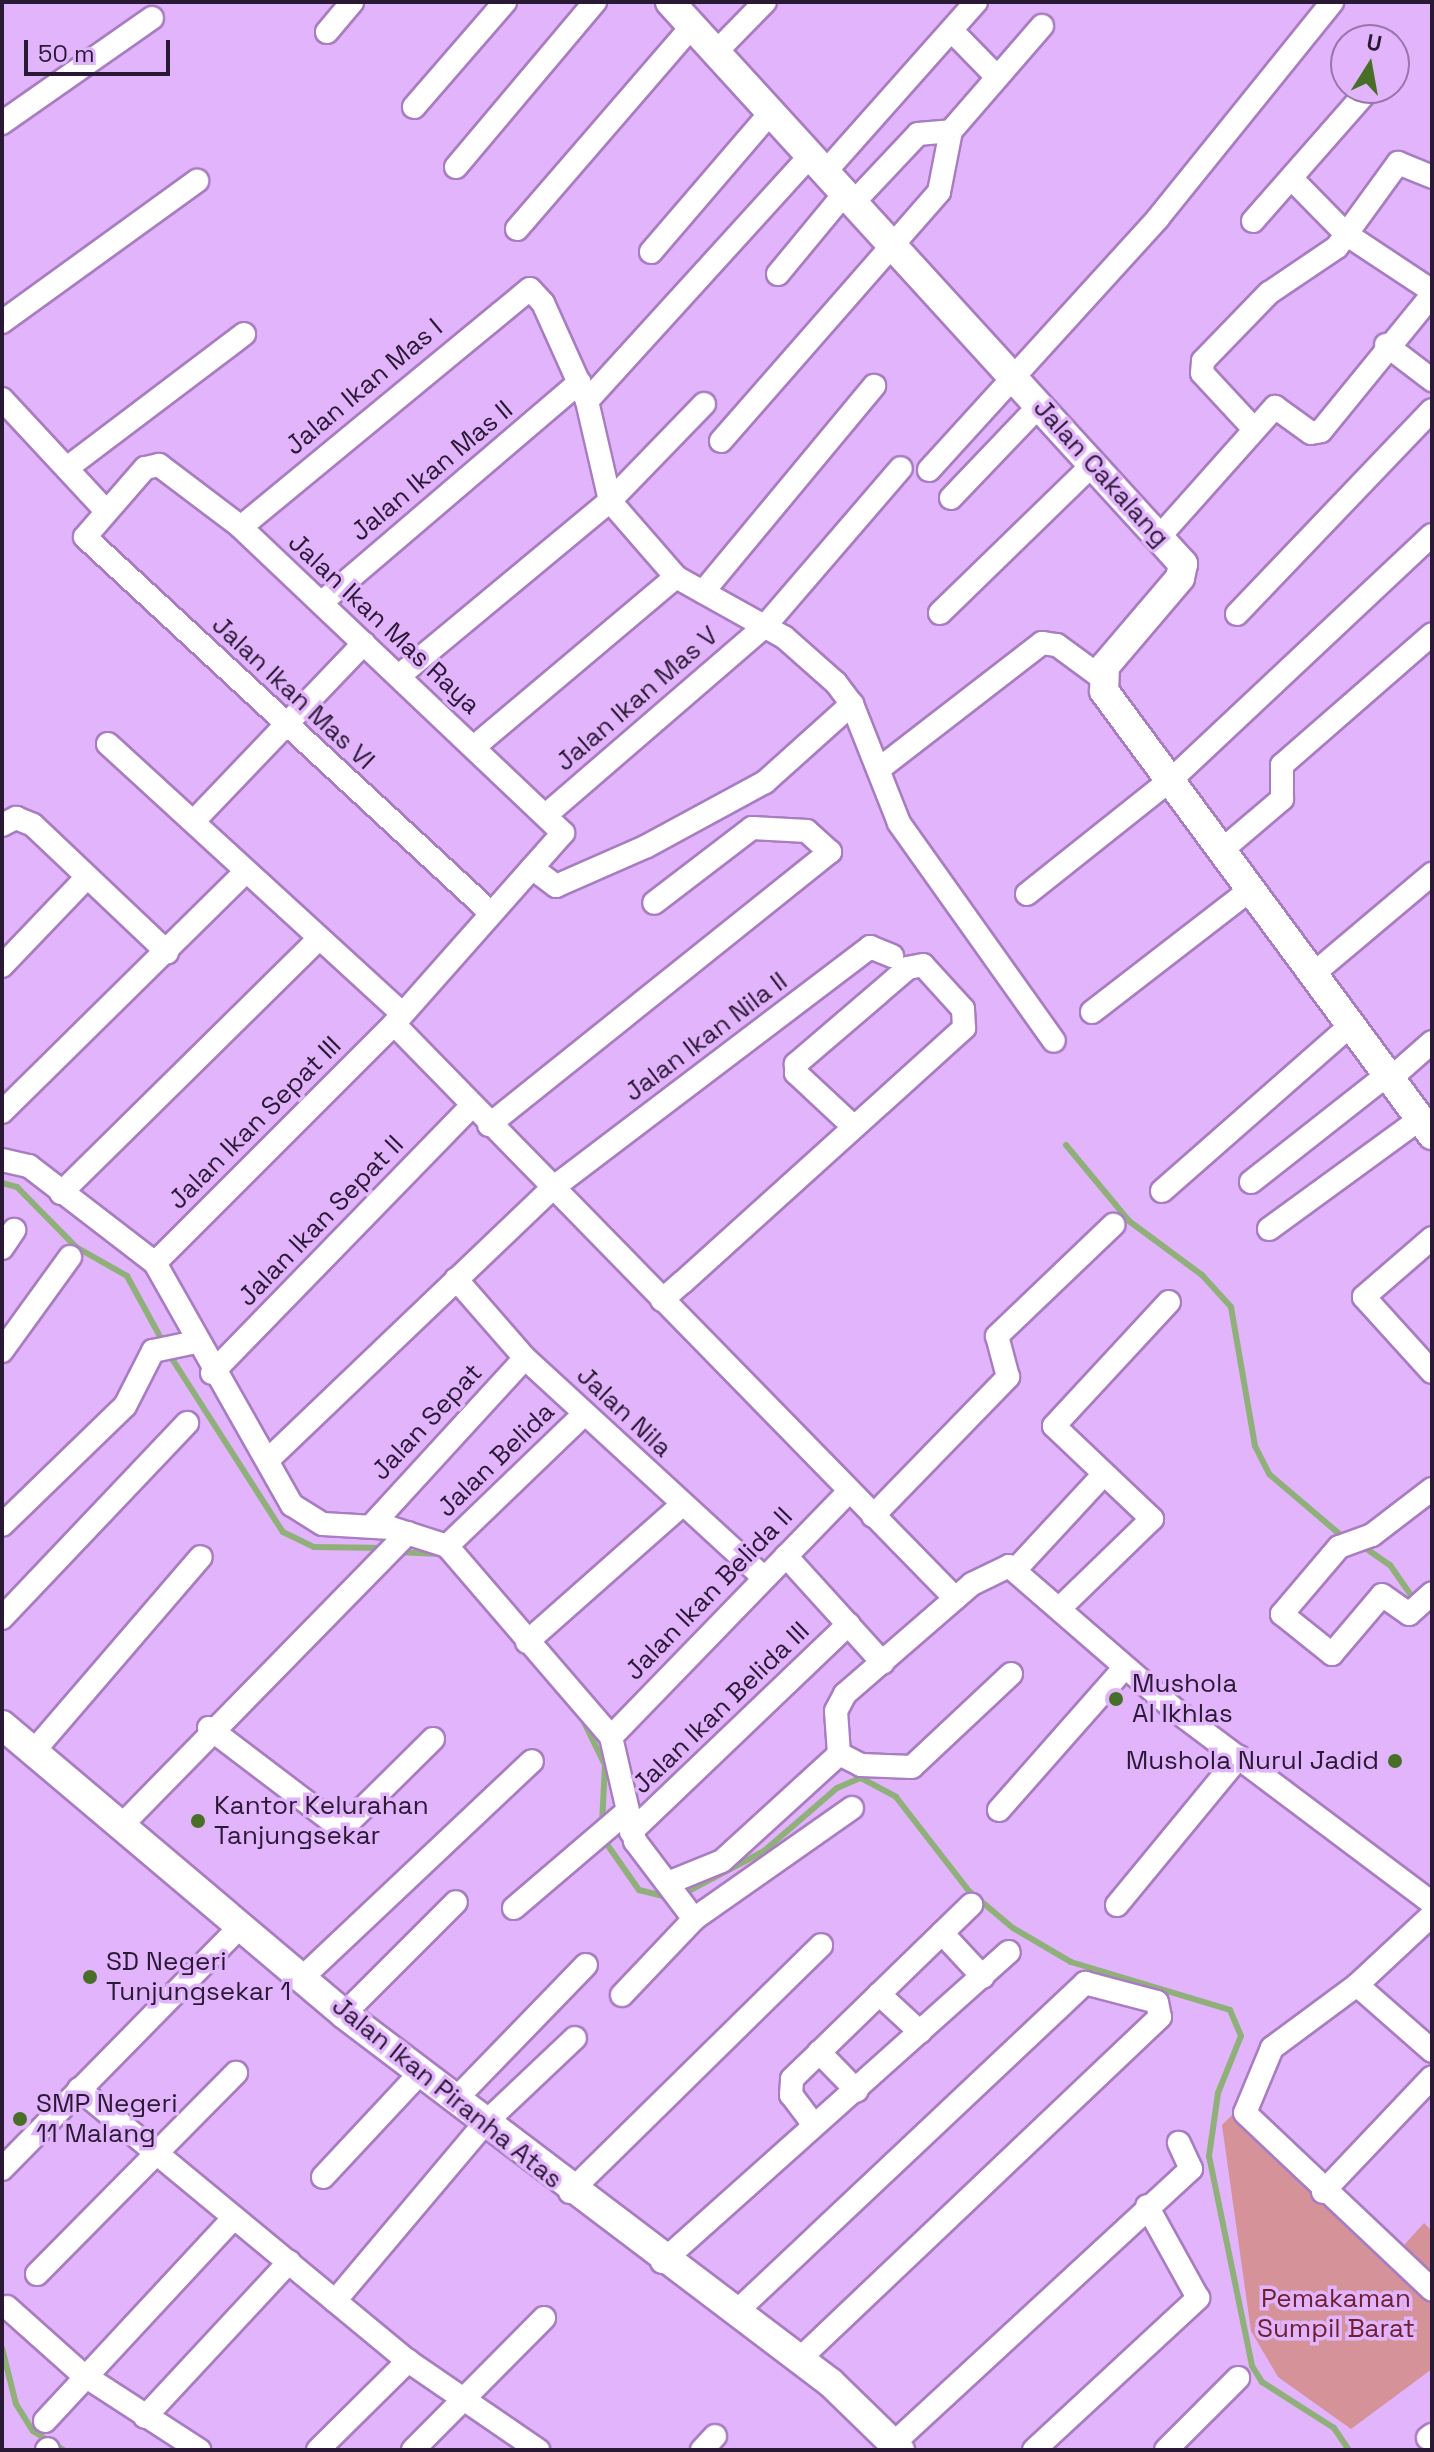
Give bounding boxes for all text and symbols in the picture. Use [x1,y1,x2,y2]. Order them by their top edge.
scale bar [28,24,174,74]
north arrow [1330,24,1410,104]
text: U [1364,27,1384,58]
text: 50 m [38,38,95,69]
street label: Jalan Ikan Mas I [279,312,449,462]
street label: Jalan Cakalang [1027,393,1175,553]
street label: Jalan Ikan Mas II [345,394,519,548]
street label: Jalan Ikan Mas Raya [282,527,486,721]
street label: Jalan Ikan Mas VI [205,609,381,777]
street label: Jalan Ikan Mas V [549,620,725,778]
street label: Jalan Ikan Nila II [619,966,793,1108]
street label: Jalan Ikan Sepat III [162,1030,348,1216]
street label: Jalan Ikan Sepat II [232,1129,410,1313]
street label: Jalan Sepat [365,1357,489,1487]
street label: Jalan Nila [570,1360,678,1464]
street label: Jalan Belida [431,1396,561,1524]
street label: Jalan Ikan Belida II [619,1501,799,1687]
street label: Jalan Ikan Belida III [626,1616,816,1800]
place label: Mushola Al Ikhlas [1132,1668,1237,1730]
marker: Mushola Al Ikhlas [1107,1690,1125,1708]
place label: Mushola Nurul Jadid [1126,1745,1379,1777]
marker: Mushola Nurul Jadid [1386,1752,1404,1770]
place label: Kantor Kelurahan Tanjungsekar [214,1790,429,1852]
marker: Kantor Kelurahan Tanjungsekar [189,1812,207,1830]
place label: SD Negeri Tunjungsekar 1 [106,1946,291,2008]
marker: SD Negeri Tunjungsekar 1 [81,1968,99,1986]
street label: Jalan Ikan Piranha Atas [326,1990,568,2196]
place label: SMP Negeri 11 Malang [36,2088,178,2150]
marker: SMP Negeri 11 Malang [11,2110,29,2128]
park label: Pemakaman Sumpil Barat [1257,2283,1415,2344]

